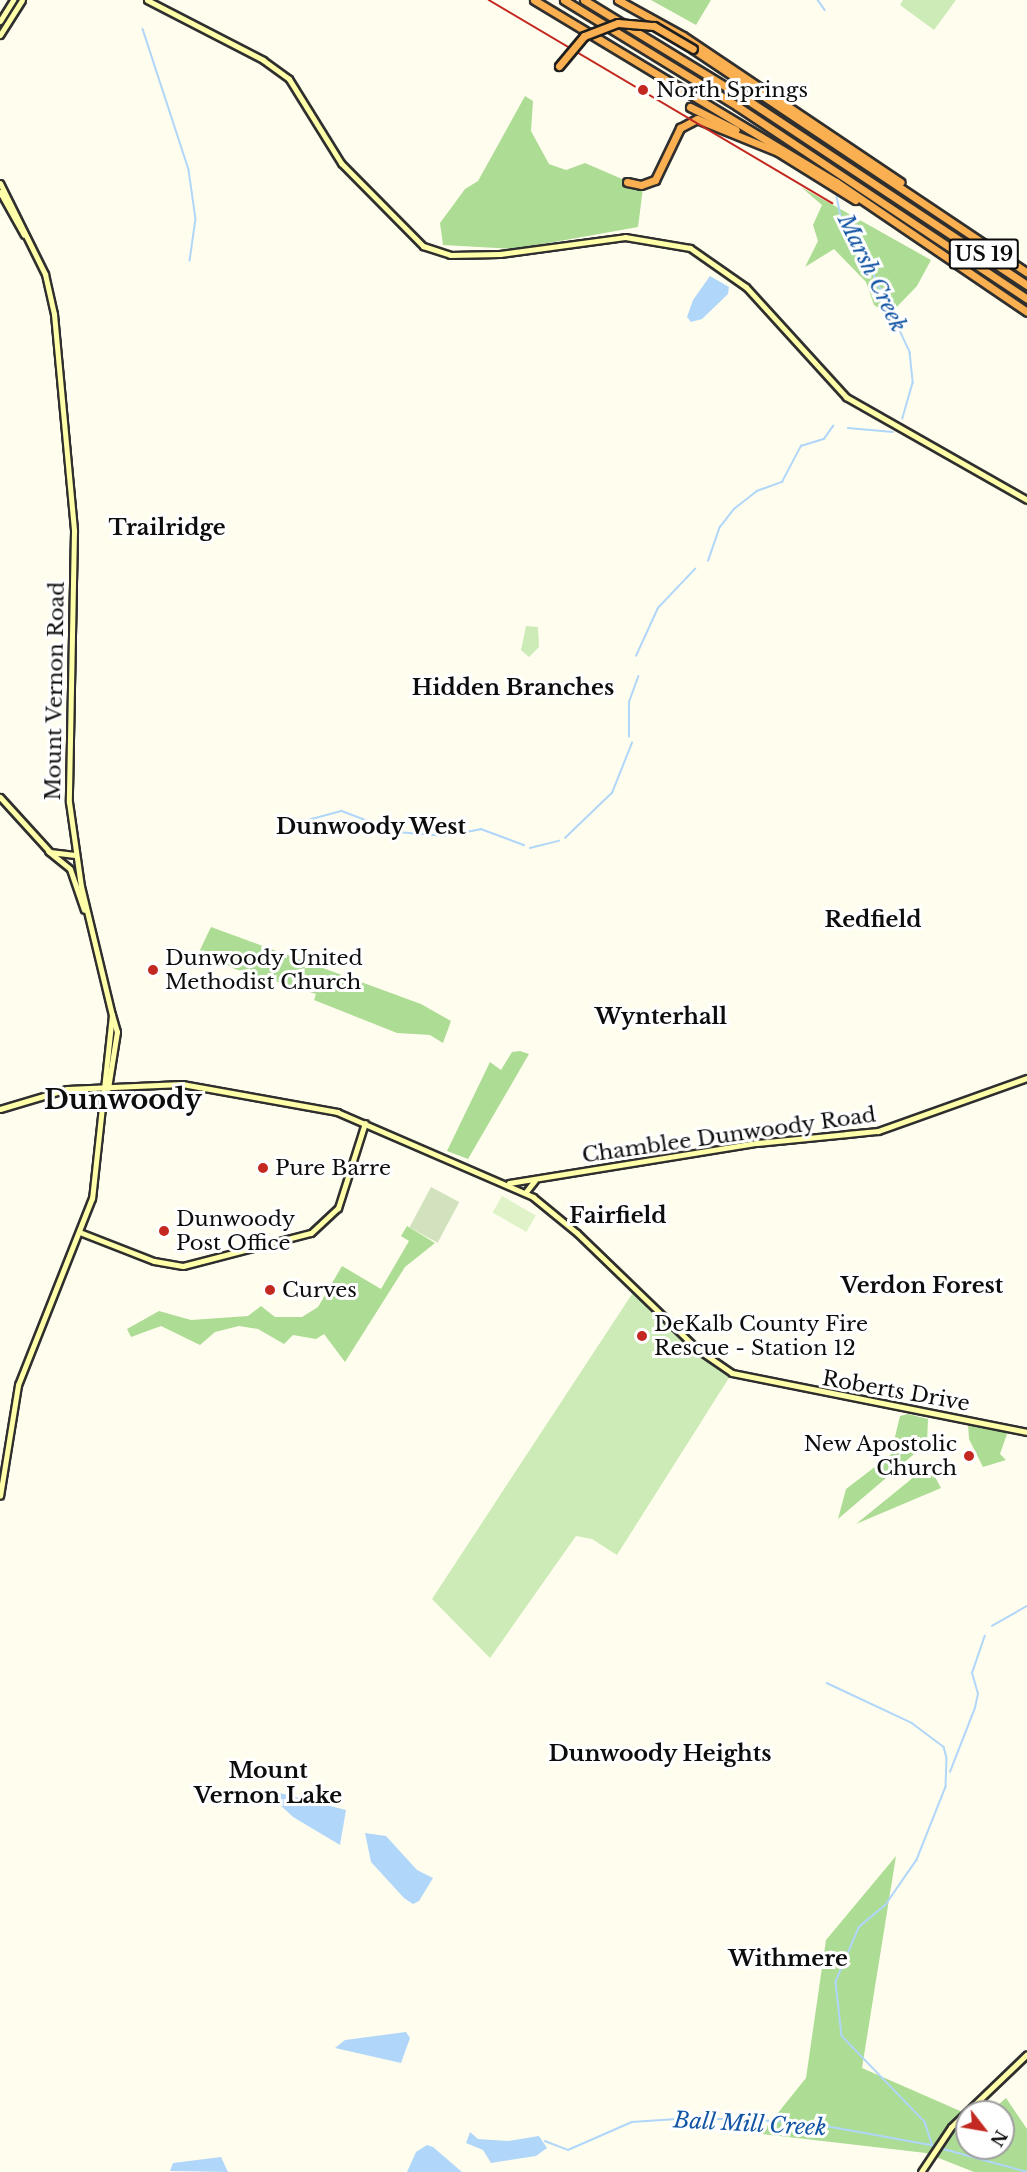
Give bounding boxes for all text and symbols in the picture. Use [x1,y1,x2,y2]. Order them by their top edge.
place label: North Springs [656,77,808,103]
marker: North Springs [634,81,652,99]
water label: Marsh Creek [832,209,912,337]
road number: US 19 [948,237,1020,271]
district label: Trailridge [108,515,226,541]
street label: Mount Vernon Road [40,581,70,801]
district label: Hidden Branches [412,675,614,701]
district label: Dunwoody West [275,814,467,840]
district label: Redfield [824,907,922,933]
place label: Dunwoody United Methodist Church [165,945,363,995]
marker: Dunwoody United Methodist Church [146,963,160,977]
district label: Wynterhall [595,1004,727,1030]
district label: Dunwoody [44,1084,202,1116]
street label: Chamblee Dunwoody Road [580,1102,878,1168]
place label: Pure Barre [275,1155,391,1181]
marker: Pure Barre [256,1161,270,1175]
district label: Fairfield [569,1203,667,1229]
place label: Dunwoody Post Office [176,1206,295,1256]
marker: Dunwoody Post Office [157,1224,171,1238]
district label: Verdon Forest [841,1273,1003,1299]
place label: Curves [282,1277,357,1303]
marker: Curves [263,1283,277,1297]
place label: DeKalb County Fire Rescue - Station 12 [654,1311,869,1361]
marker: DeKalb County Fire Rescue - Station 12 [635,1329,649,1343]
street label: Roberts Drive [820,1366,972,1416]
place label: New Apostolic Church [802,1431,957,1481]
marker: New Apostolic Church [962,1449,976,1463]
district label: Dunwoody Heights [548,1741,772,1767]
district label: Mount Vernon Lake [194,1757,342,1808]
district label: Withmere [728,1946,848,1972]
north arrow [955,2100,1015,2160]
water label: Ball Mill Creek [672,2107,828,2141]
text: N [986,2127,1011,2150]

